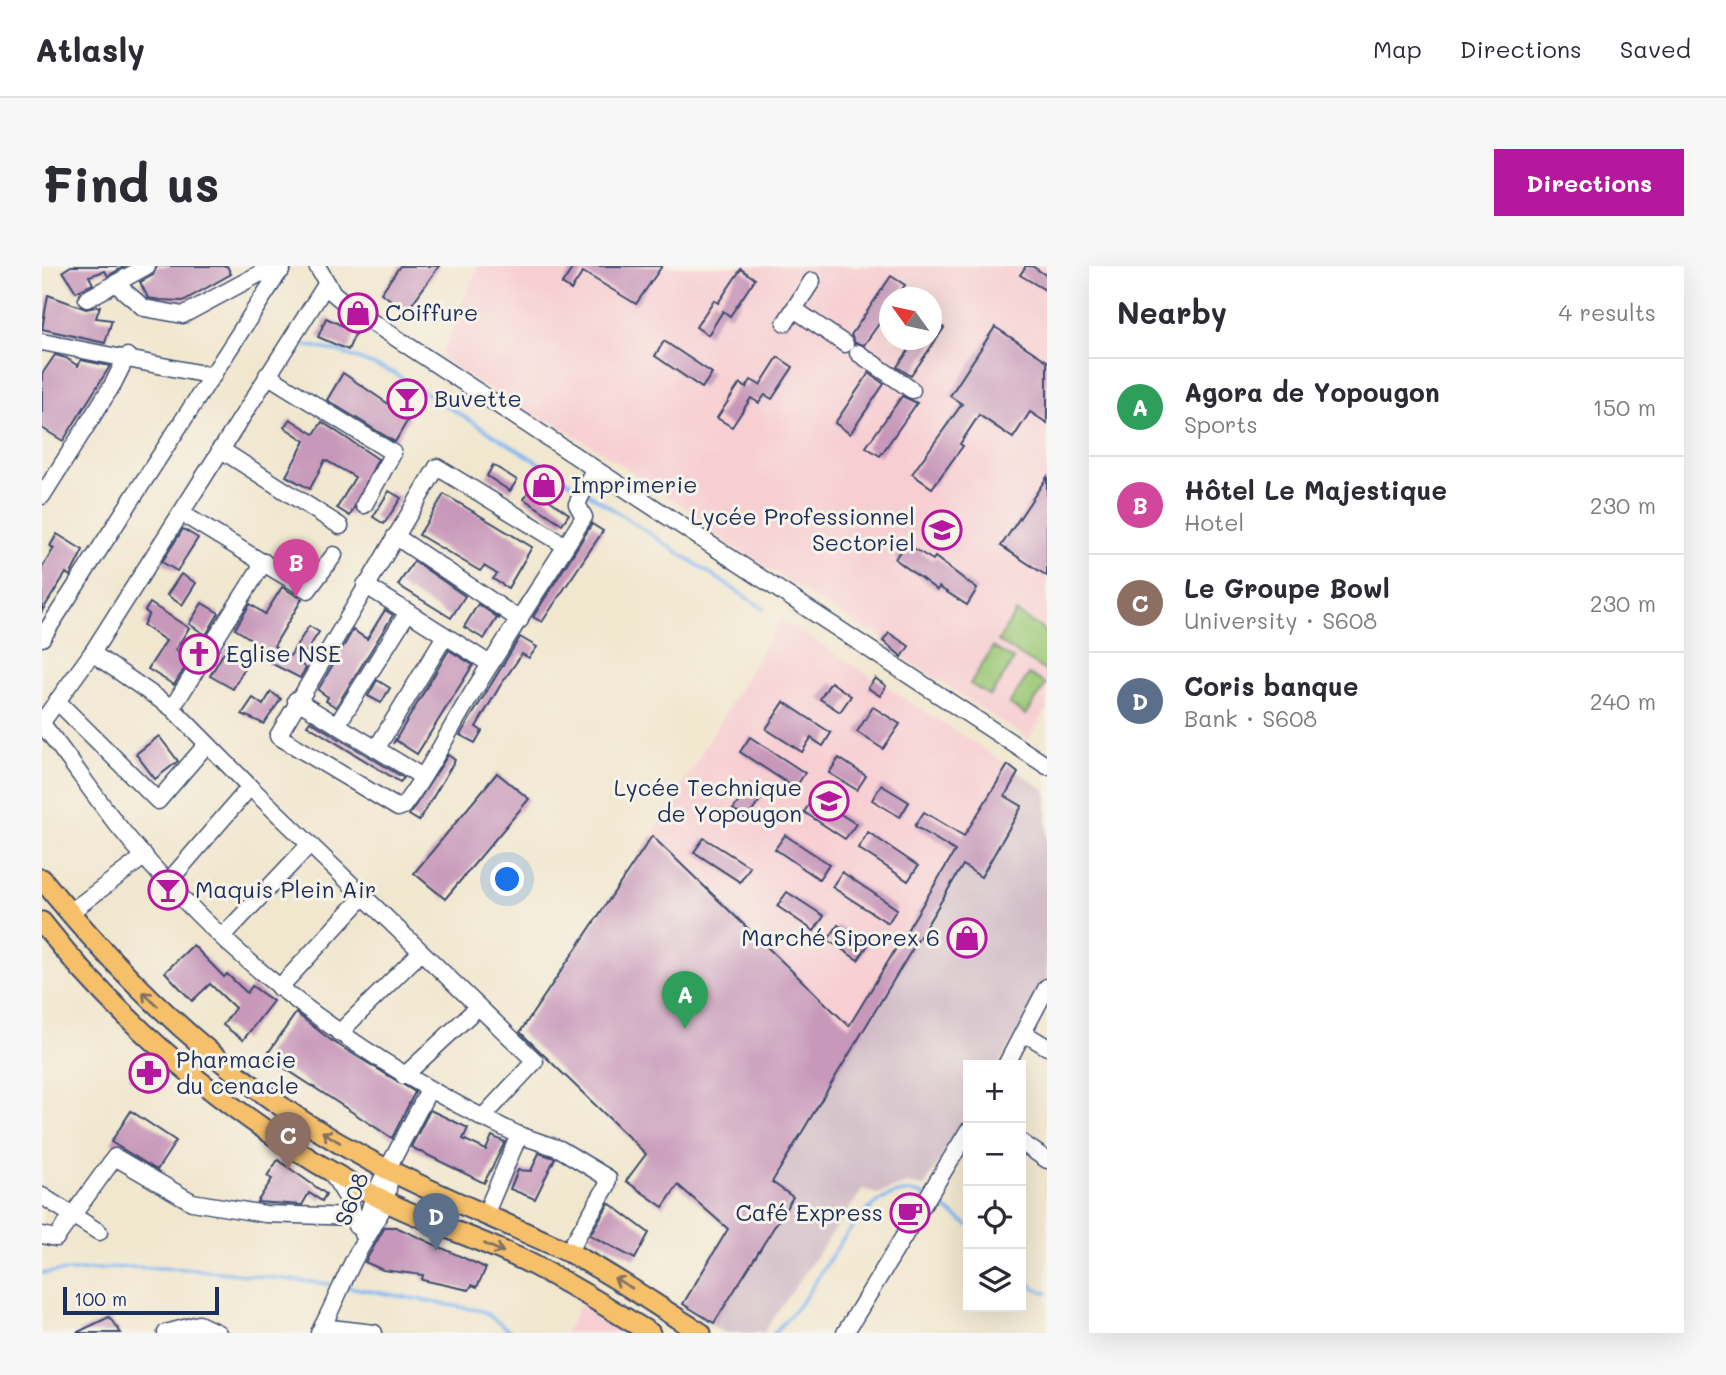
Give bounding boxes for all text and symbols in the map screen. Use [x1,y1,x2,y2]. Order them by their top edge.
text: Atlasly [35,27,145,70]
text: Map [1373,33,1422,64]
text: Directions [1460,33,1582,64]
text: Saved [1620,33,1691,64]
button: Directions [1494,149,1684,216]
text: Find us [42,151,220,214]
north arrow [879,287,942,350]
shop icon: Coiffure [337,292,379,334]
text: Nearby [1117,292,1227,332]
place label: Coiffure [385,297,478,327]
text: 4 results [1559,297,1656,327]
text: Agora de Yopougon [1184,375,1440,409]
bar icon: Buvette [386,378,428,420]
place label: Buvette [434,383,522,413]
text: A [1132,392,1148,422]
text: 150 m [1592,392,1656,422]
text: Sports [1184,409,1258,439]
shop icon: Imprimerie [523,464,565,506]
place label: Imprimerie [571,469,698,499]
text: Hôtel Le Majestique [1184,473,1447,507]
text: B [1132,490,1148,520]
text: 230 m [1590,490,1656,520]
place label: Lycée Professionnel Sectoriel [691,501,915,557]
text: Hotel [1184,507,1244,537]
school or university icon: Lycée Professionnel Sectoriel [921,509,963,551]
pin: B [273,539,319,597]
text: Le Groupe Bowl [1184,571,1390,605]
text: C [1131,588,1149,618]
text: 230 m [1590,588,1656,618]
text: University · S608 [1184,605,1377,635]
church icon: Eglise NSE [178,633,220,675]
place label: Eglise NSE [226,638,341,668]
text: Coris banque [1184,669,1358,703]
text: D [1132,686,1148,716]
text: 240 m [1590,686,1656,716]
text: Bank · S608 [1184,703,1317,733]
place label: Lycée Technique de Yopougon [614,772,802,828]
school or university icon: Lycée Technique de Yopougon [808,780,850,822]
your location [490,862,524,896]
bar icon: Maquis Plein Air [147,869,189,911]
place label: Maquis Plein Air [195,874,376,904]
shop icon: Marché Siporex 6 [946,917,988,959]
place label: Marché Siporex 6 [741,922,940,952]
pin: A [662,971,708,1029]
one-way arrow [142,990,159,1007]
place label: Pharmacie du cenacle [176,1044,299,1100]
pharmacy icon: Pharmacie du cenacle [128,1052,170,1094]
map controls [963,1060,1026,1312]
button: + [963,1060,1026,1123]
pin: C [265,1112,311,1170]
button: − [963,1123,1026,1186]
one-way arrow [321,1129,341,1143]
street label: S608 [327,1168,375,1230]
button: locate [963,1186,1026,1249]
cafe icon: Café Express [889,1192,931,1234]
pin: D [413,1193,459,1251]
place label: Café Express [735,1197,883,1227]
one-way arrow [483,1242,504,1255]
button: layers [963,1249,1026,1312]
one-way arrow [613,1276,633,1290]
scale bar [63,1284,219,1316]
text: 100 m [74,1286,127,1311]

